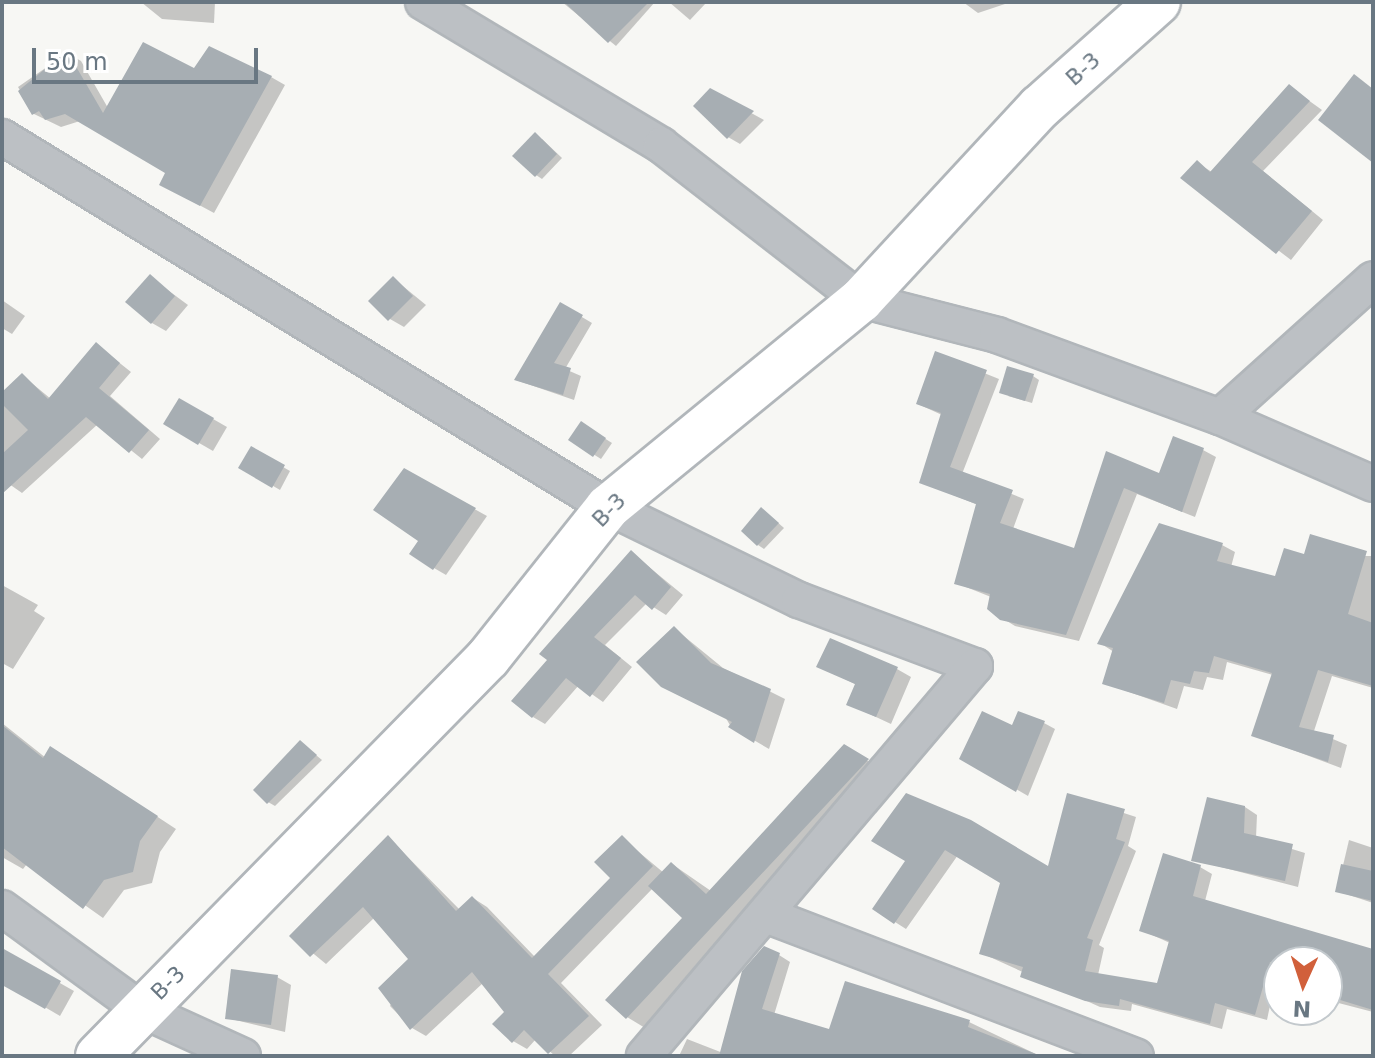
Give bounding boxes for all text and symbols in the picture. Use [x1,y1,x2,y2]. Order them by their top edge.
scale bar [36,32,262,82]
street label: B-3 [1060,47,1106,91]
text: 50 m [46,48,108,76]
street label: B-3 [587,488,631,532]
north arrow [1263,946,1343,1026]
street label: B-3 [146,961,190,1005]
text: N [1292,996,1312,1021]

